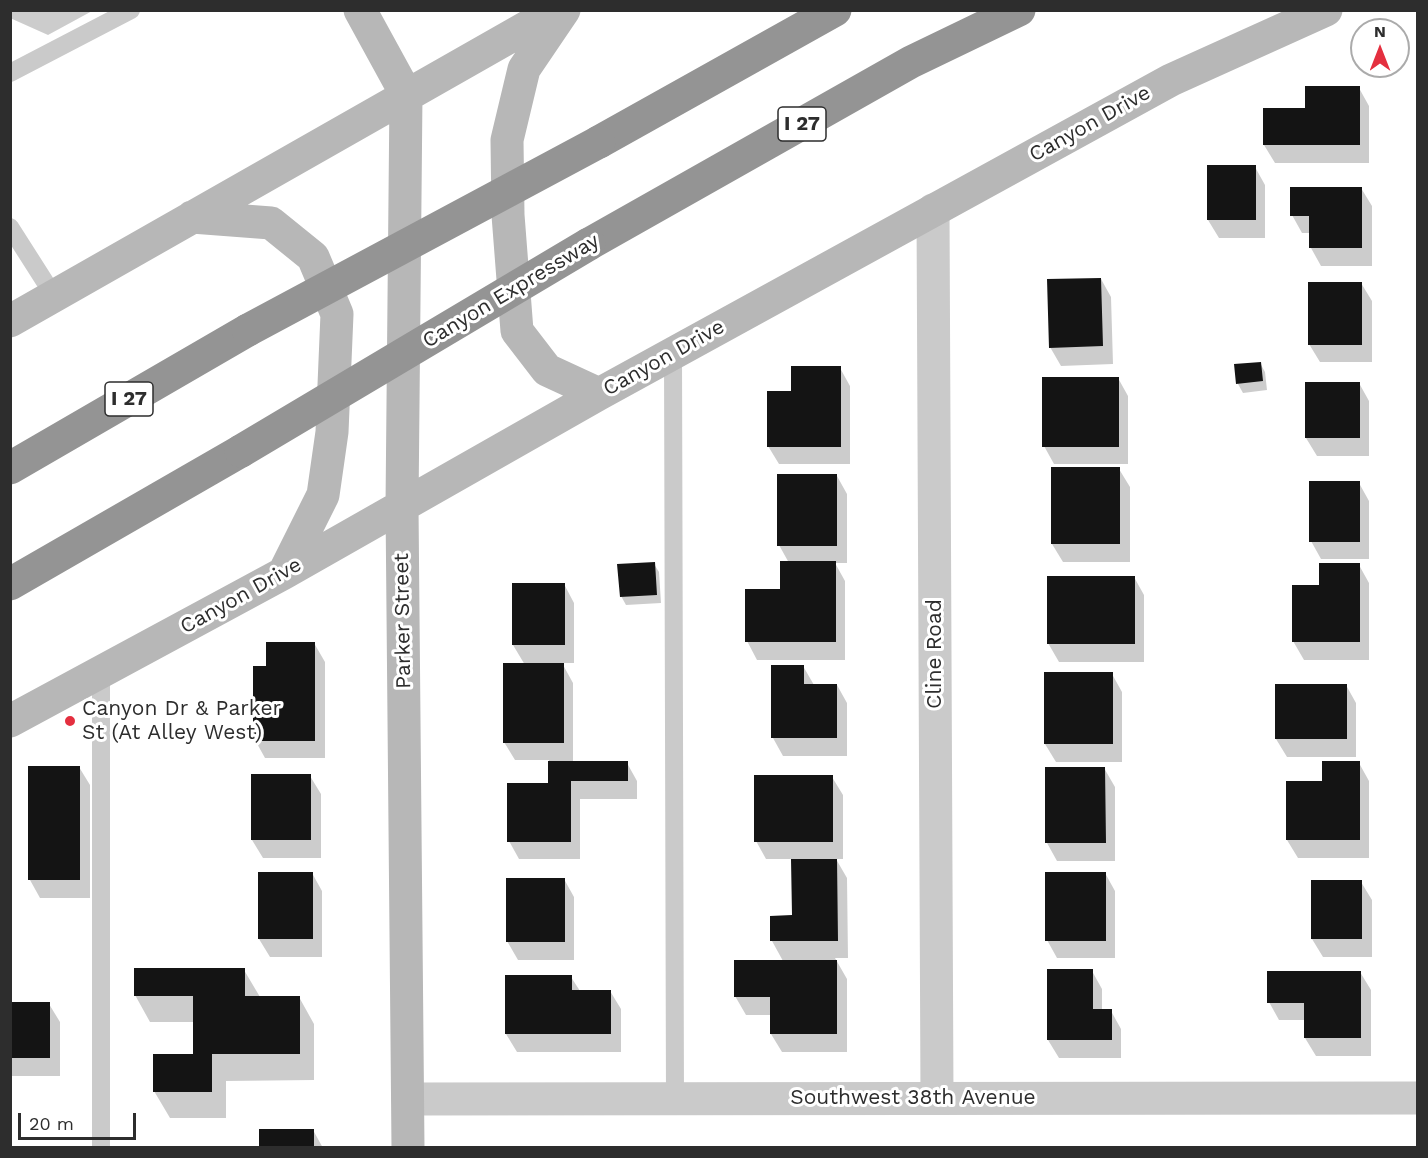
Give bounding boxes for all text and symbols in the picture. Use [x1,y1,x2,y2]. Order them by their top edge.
north arrow [1350,18,1410,78]
text: N [1374,22,1386,41]
street label: Canyon Drive [1025,80,1155,168]
road number: I 27 [778,107,826,141]
street label: Canyon Expressway [418,228,604,354]
street label: Canyon Drive [599,314,729,402]
road number: I 27 [105,382,153,416]
street label: Canyon Drive [176,552,306,640]
street label: Parker Street [389,553,417,689]
street label: Cline Road [922,599,948,709]
place label: Canyon Dr & Parker St (At Alley West) [82,696,281,746]
marker: Canyon Dr & Parker St (At Alley West) [63,714,77,728]
street label: Southwest 38th Avenue [790,1085,1036,1111]
scale bar [21,1101,140,1139]
text: 20 m [29,1113,74,1134]

